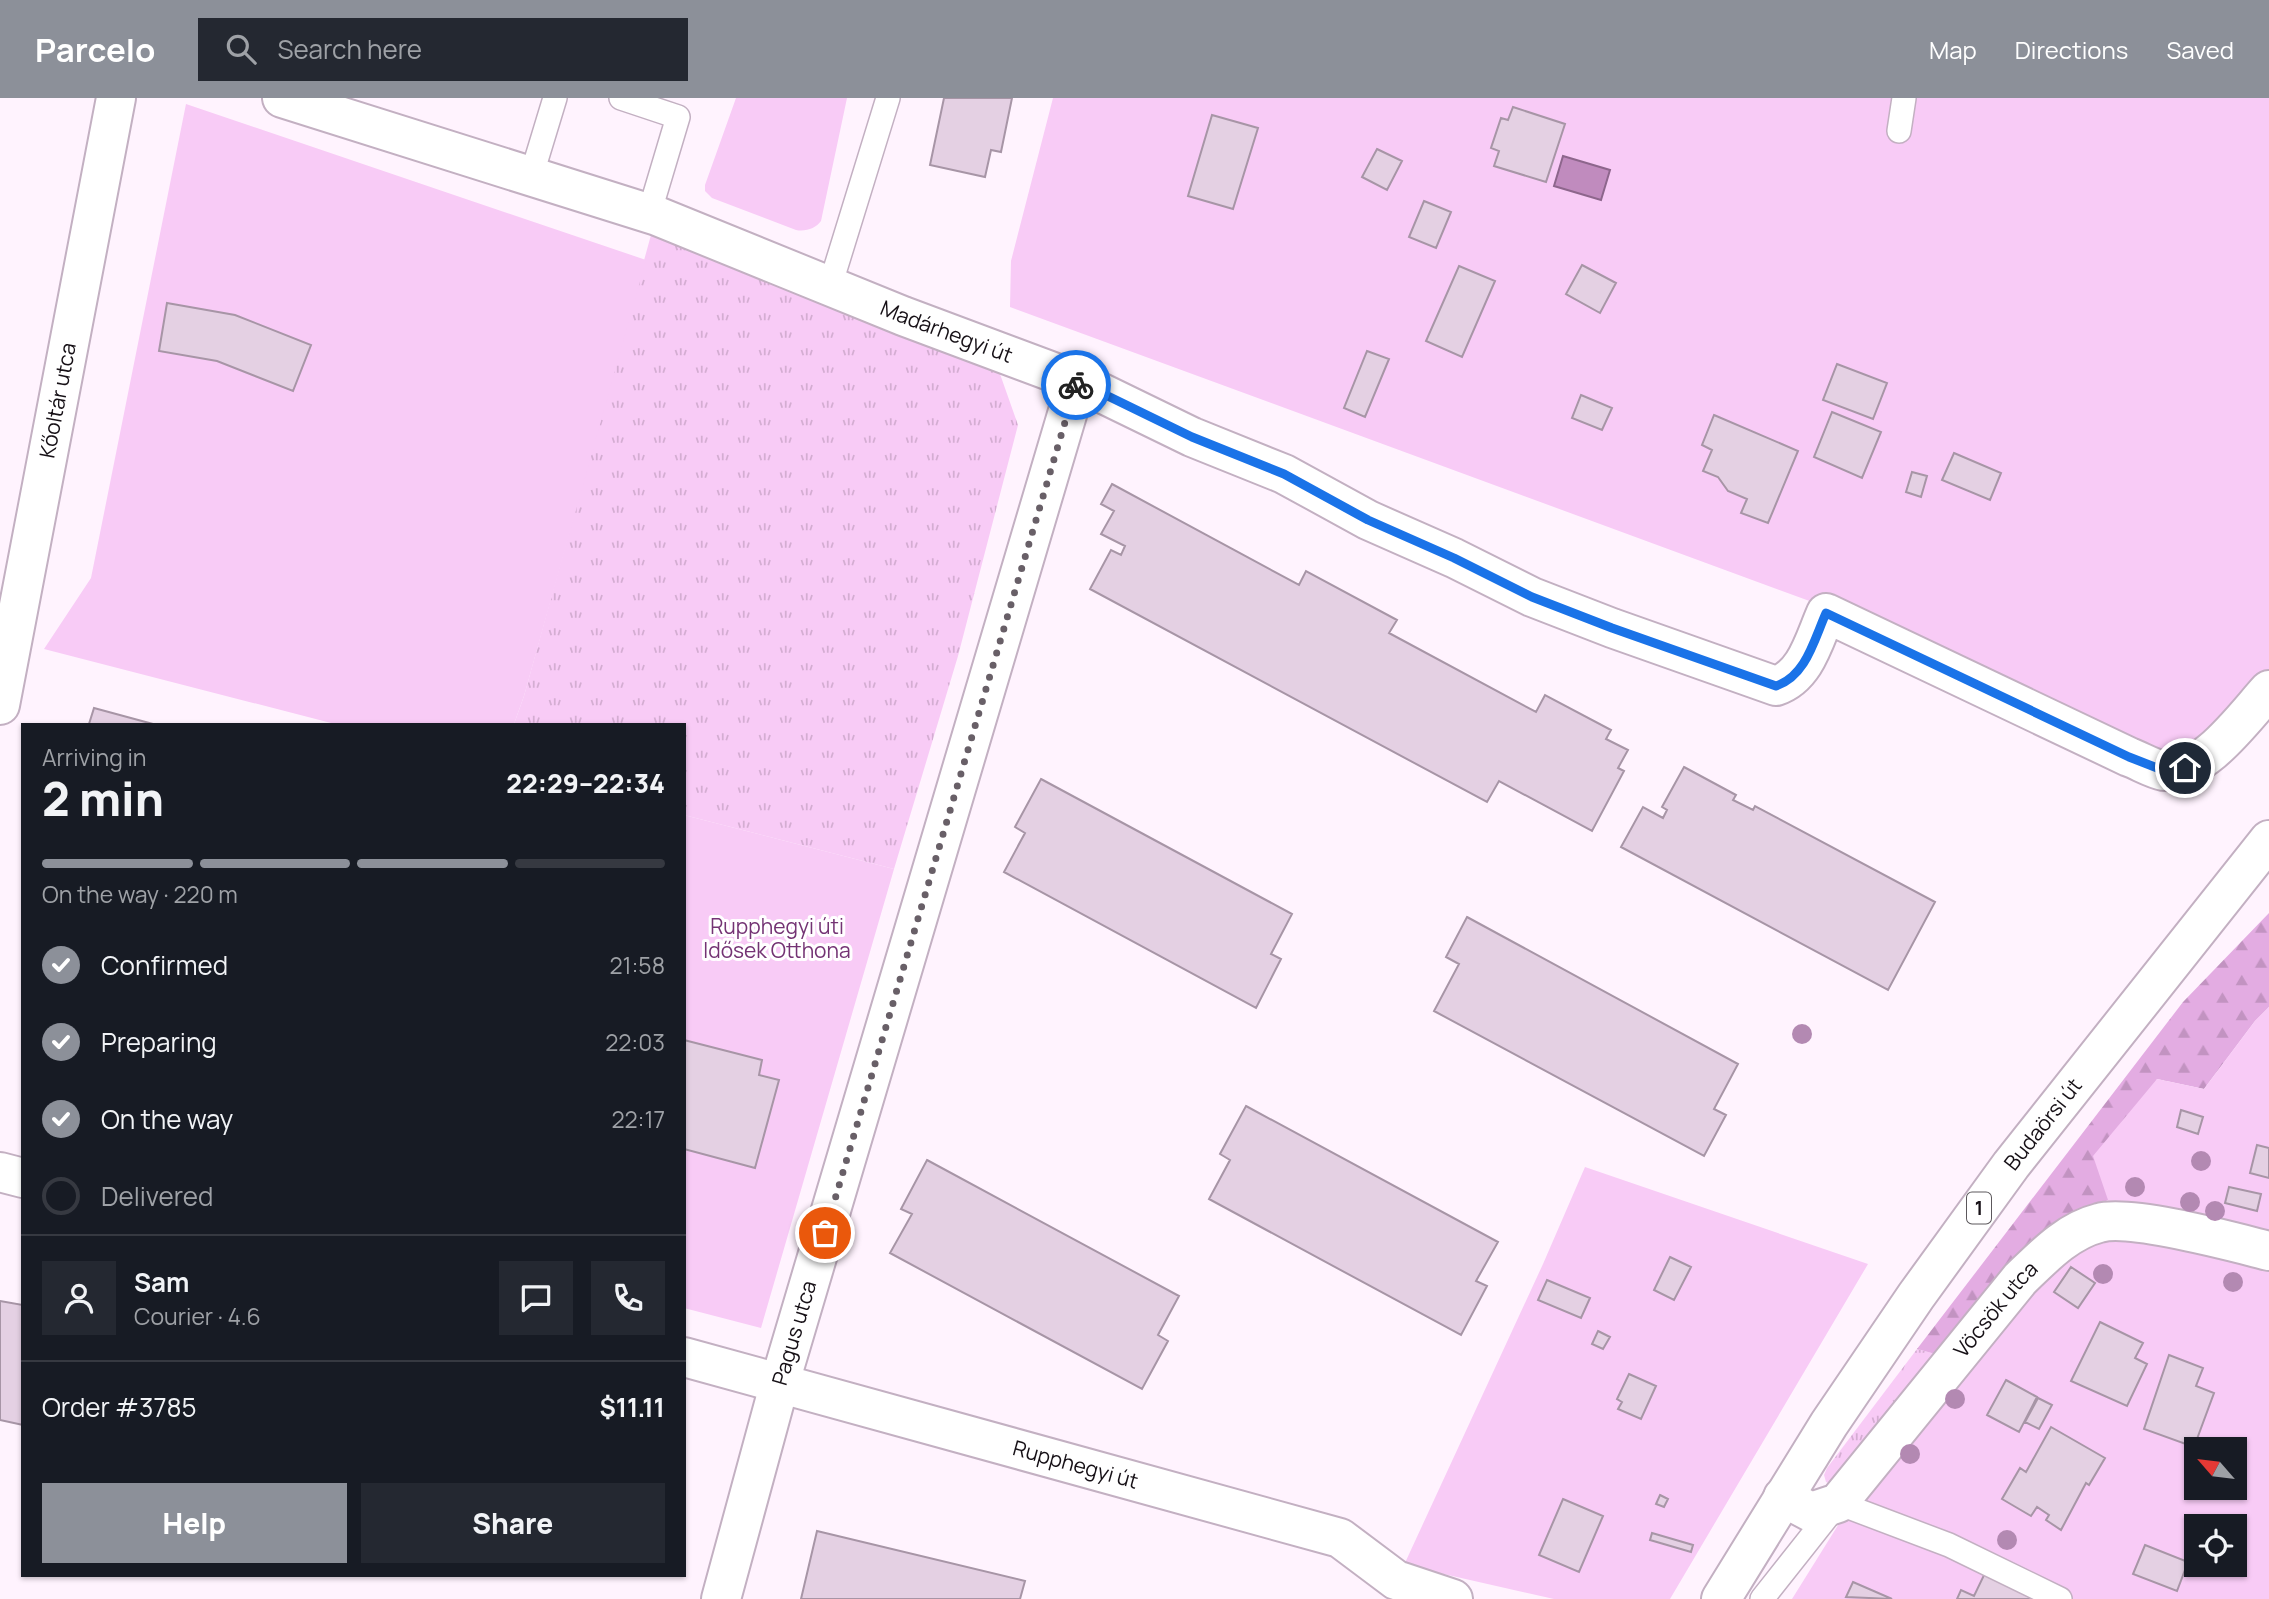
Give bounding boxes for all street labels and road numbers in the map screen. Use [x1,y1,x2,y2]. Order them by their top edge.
street label: Madárhegyi út [876,293,1017,369]
street label: Kőoltár utca [32,340,82,460]
street label: Budaörsi út [1997,1072,2088,1176]
road number: 1 [1967,1192,1991,1224]
street label: Vöcsök utca [1947,1255,2043,1363]
street label: Pagus utca [765,1277,822,1388]
street label: Rupphegyi út [1010,1433,1141,1495]

